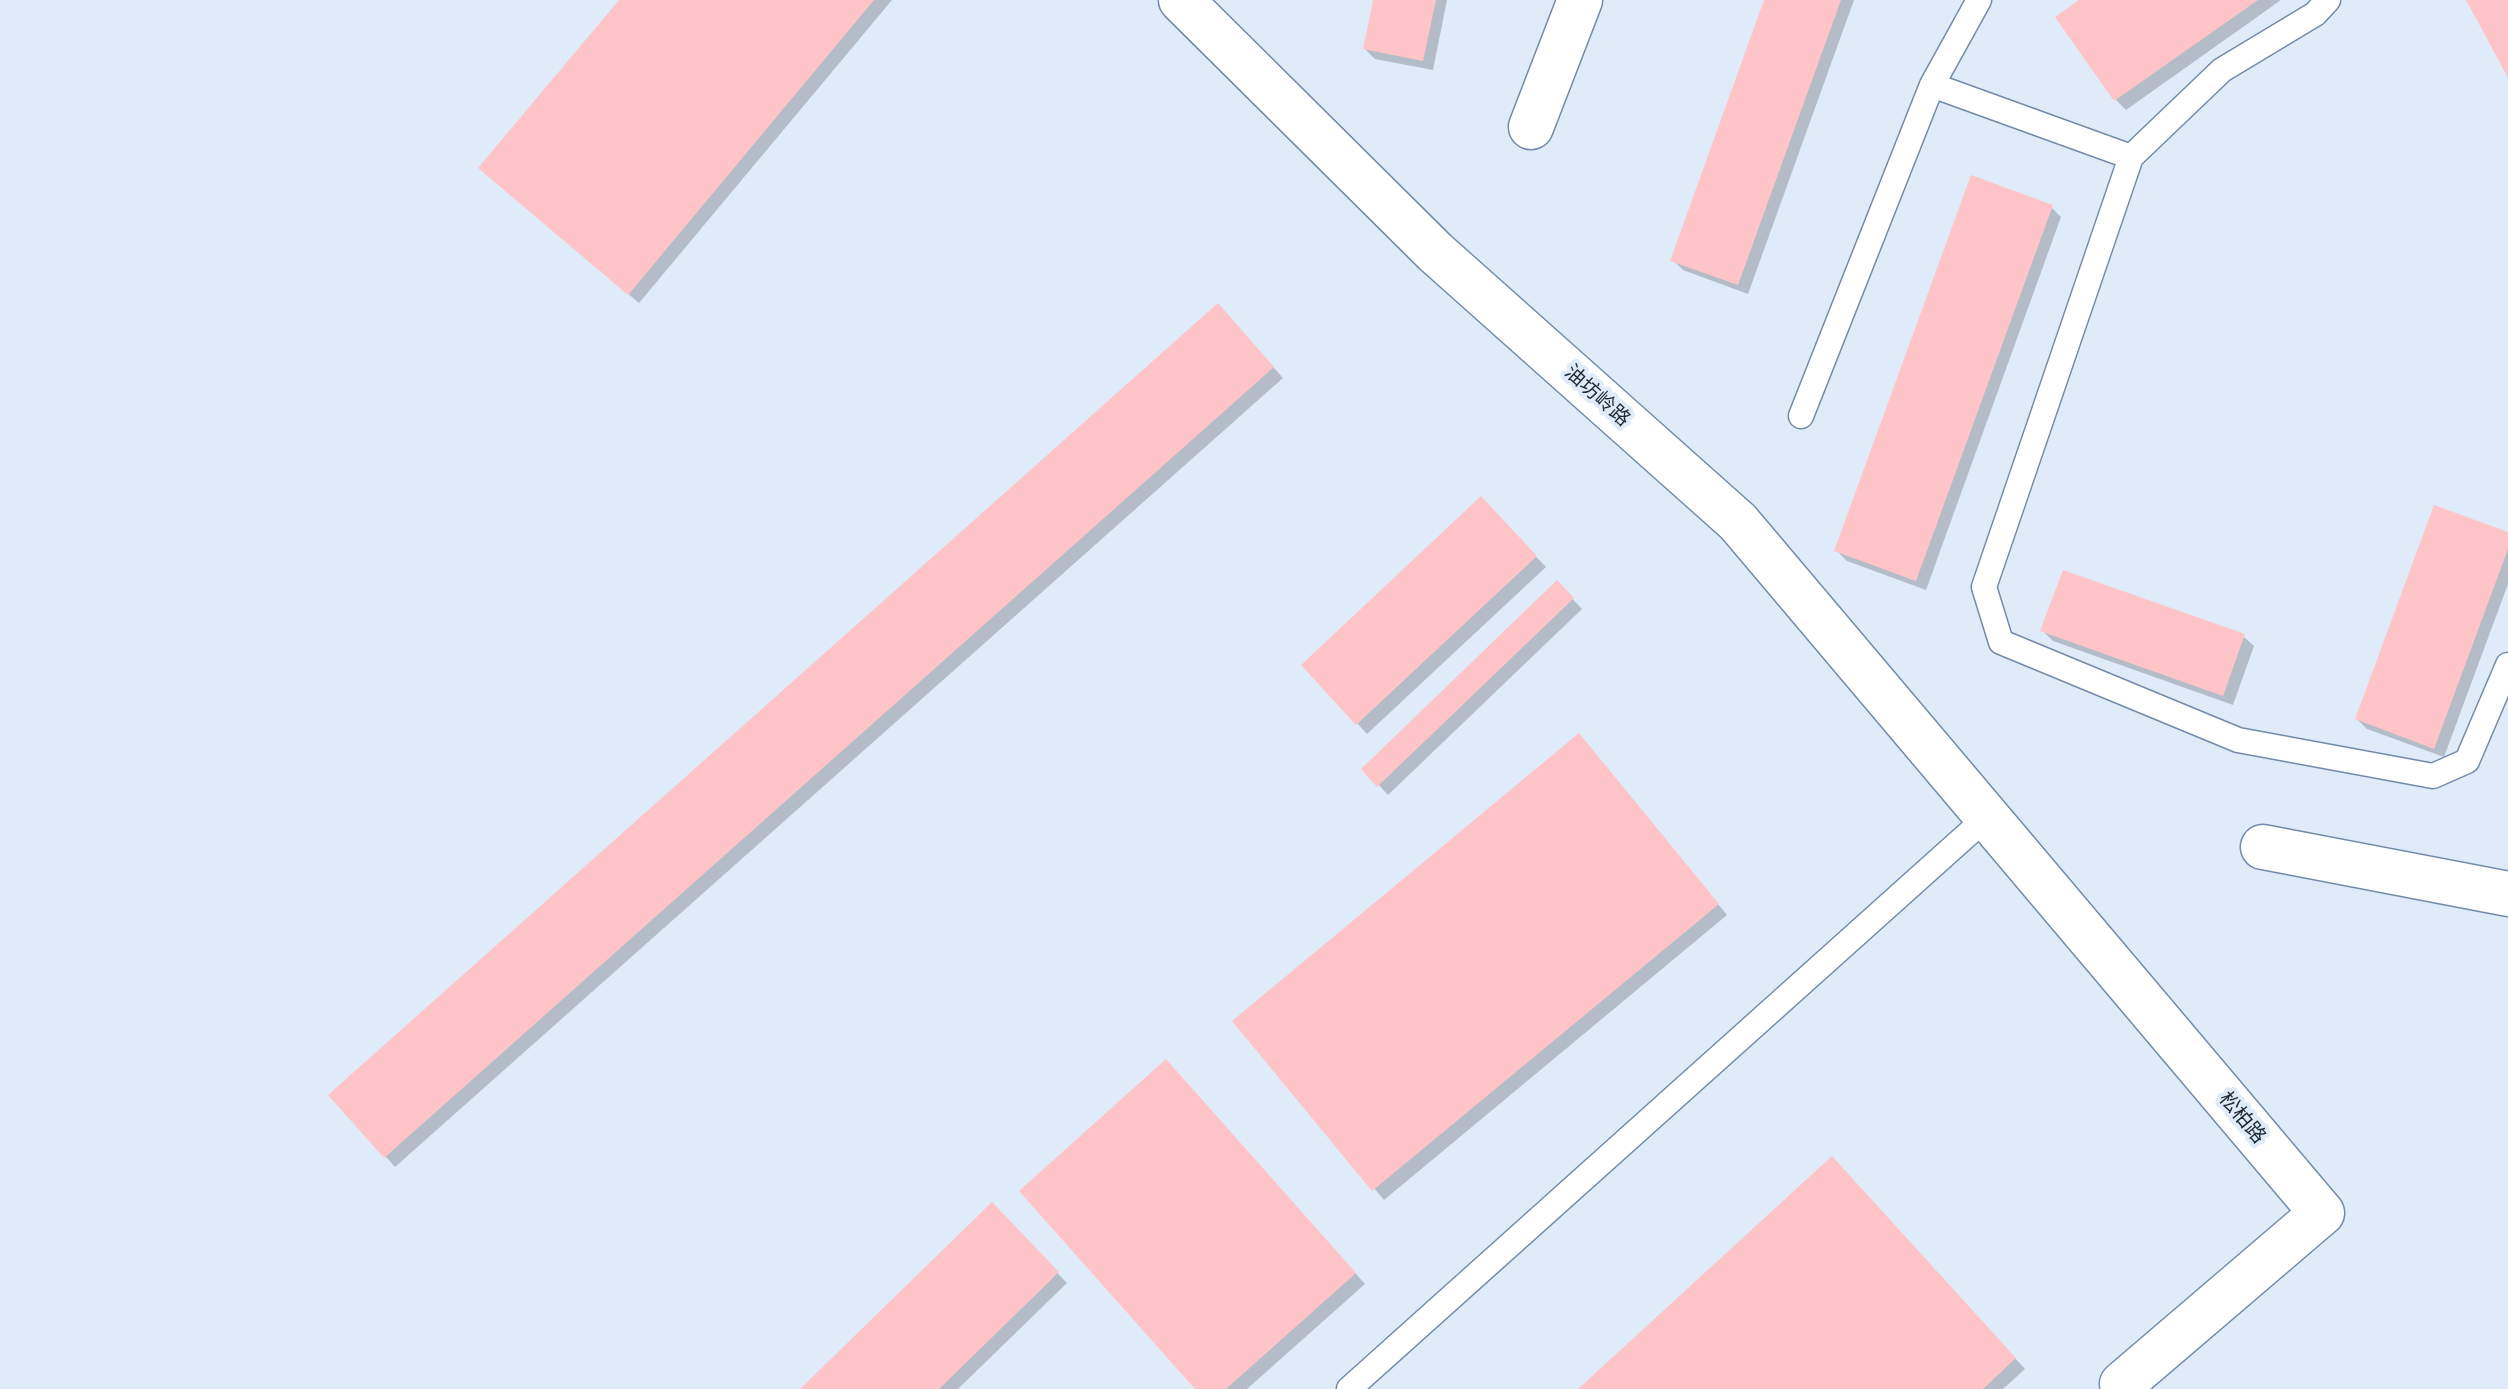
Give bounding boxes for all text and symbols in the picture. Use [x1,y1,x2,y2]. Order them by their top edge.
street label: 油坊岭路 [1559,360,1635,432]
street label: 松柏路 [2214,1087,2270,1149]

